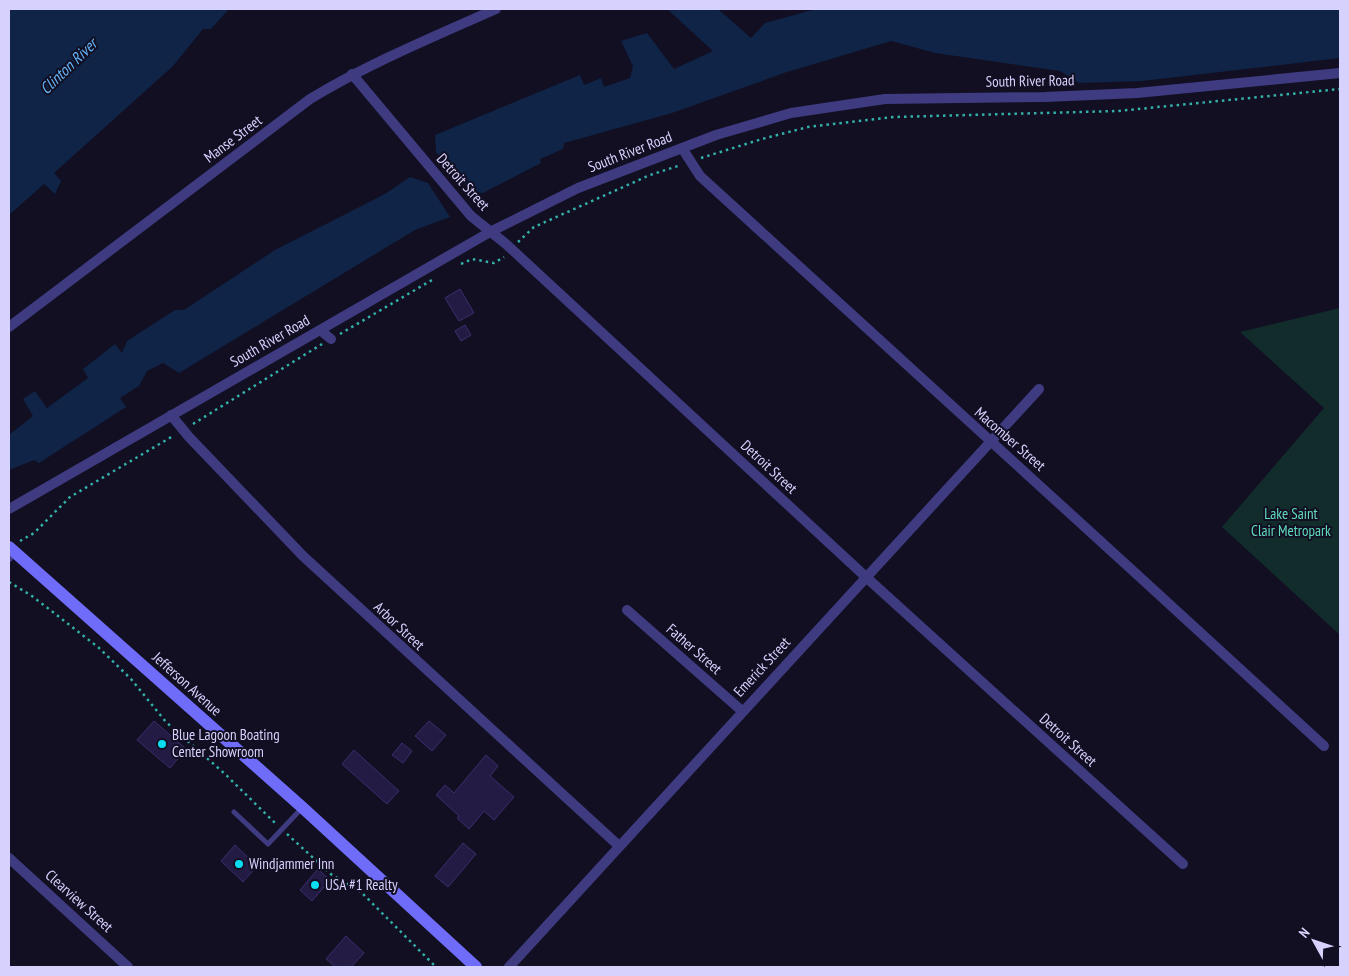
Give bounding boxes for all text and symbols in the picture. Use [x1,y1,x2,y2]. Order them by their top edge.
water label: Clinton River [35,32,103,98]
street label: South River Road [985,70,1074,91]
street label: Manse Street [200,111,265,167]
street label: South River Road [585,127,675,176]
street label: Detroit Street [433,149,494,214]
street label: South River Road [227,310,313,371]
street label: Macomber Street [971,403,1050,475]
street label: Detroit Street [737,436,802,498]
park label: Lake Saint Clair Metropark [1251,504,1331,540]
street label: Arbor Street [370,597,429,654]
street label: Father Street [663,619,726,678]
street label: Emerick Street [729,633,794,700]
street label: Jefferson Avenue [148,647,226,720]
street label: Detroit Street [1036,709,1101,770]
place label: Blue Lagoon Boating Center Showroom [172,725,280,761]
marker: Blue Lagoon Boating Center Showroom [156,738,168,750]
place label: Windjammer Inn [249,854,334,873]
marker: Windjammer Inn [233,858,245,870]
street label: Clearview Street [42,865,117,936]
place label: USA #1 Realty [325,875,398,894]
marker: USA #1 Realty [309,879,321,891]
north arrow [1289,916,1339,966]
text: N [1295,924,1313,941]

